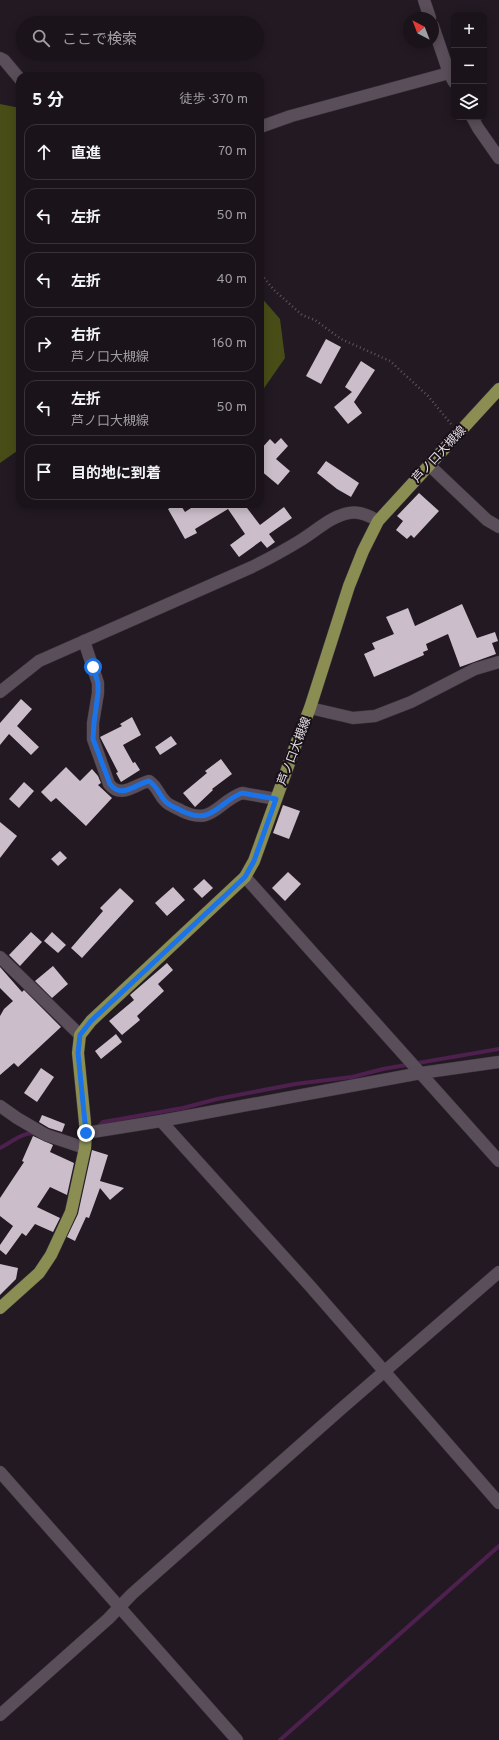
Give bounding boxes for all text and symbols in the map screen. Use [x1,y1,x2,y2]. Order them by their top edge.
north arrow [403,12,439,48]
map controls [451,12,487,120]
button: + [451,12,487,48]
search box [16,16,264,60]
icon: search [30,27,52,49]
text: ここで検索 [62,31,137,50]
button: − [451,48,487,84]
button: layers [451,84,487,120]
text: 5 分 [32,90,64,112]
text: 徒歩 · 370 m [179,92,248,108]
icon: ahead [33,141,55,163]
text: 70 m [218,144,247,160]
text: 直進 [71,145,101,164]
icon: left [33,205,55,227]
text: 50 m [217,208,247,224]
text: 左折 [71,209,101,228]
icon: left [33,269,55,291]
text: 40 m [217,272,247,288]
text: 左折 [71,273,101,292]
text: 右折 [71,327,101,346]
icon: right [33,333,55,355]
text: 160 m [212,336,247,352]
text: 芦ノ口大槻線 [71,350,149,366]
text: 左折 [71,391,101,410]
icon: left [33,397,55,419]
text: 50 m [217,400,247,416]
text: 芦ノ口大槻線 [71,414,149,430]
street label: 芦ノ口大槻線 [409,423,470,486]
icon: arrive [33,461,55,483]
text: 目的地に到着 [71,465,161,484]
route start [84,658,102,676]
street label: 芦ノ口大槻線 [275,715,315,788]
route end [77,1124,95,1142]

